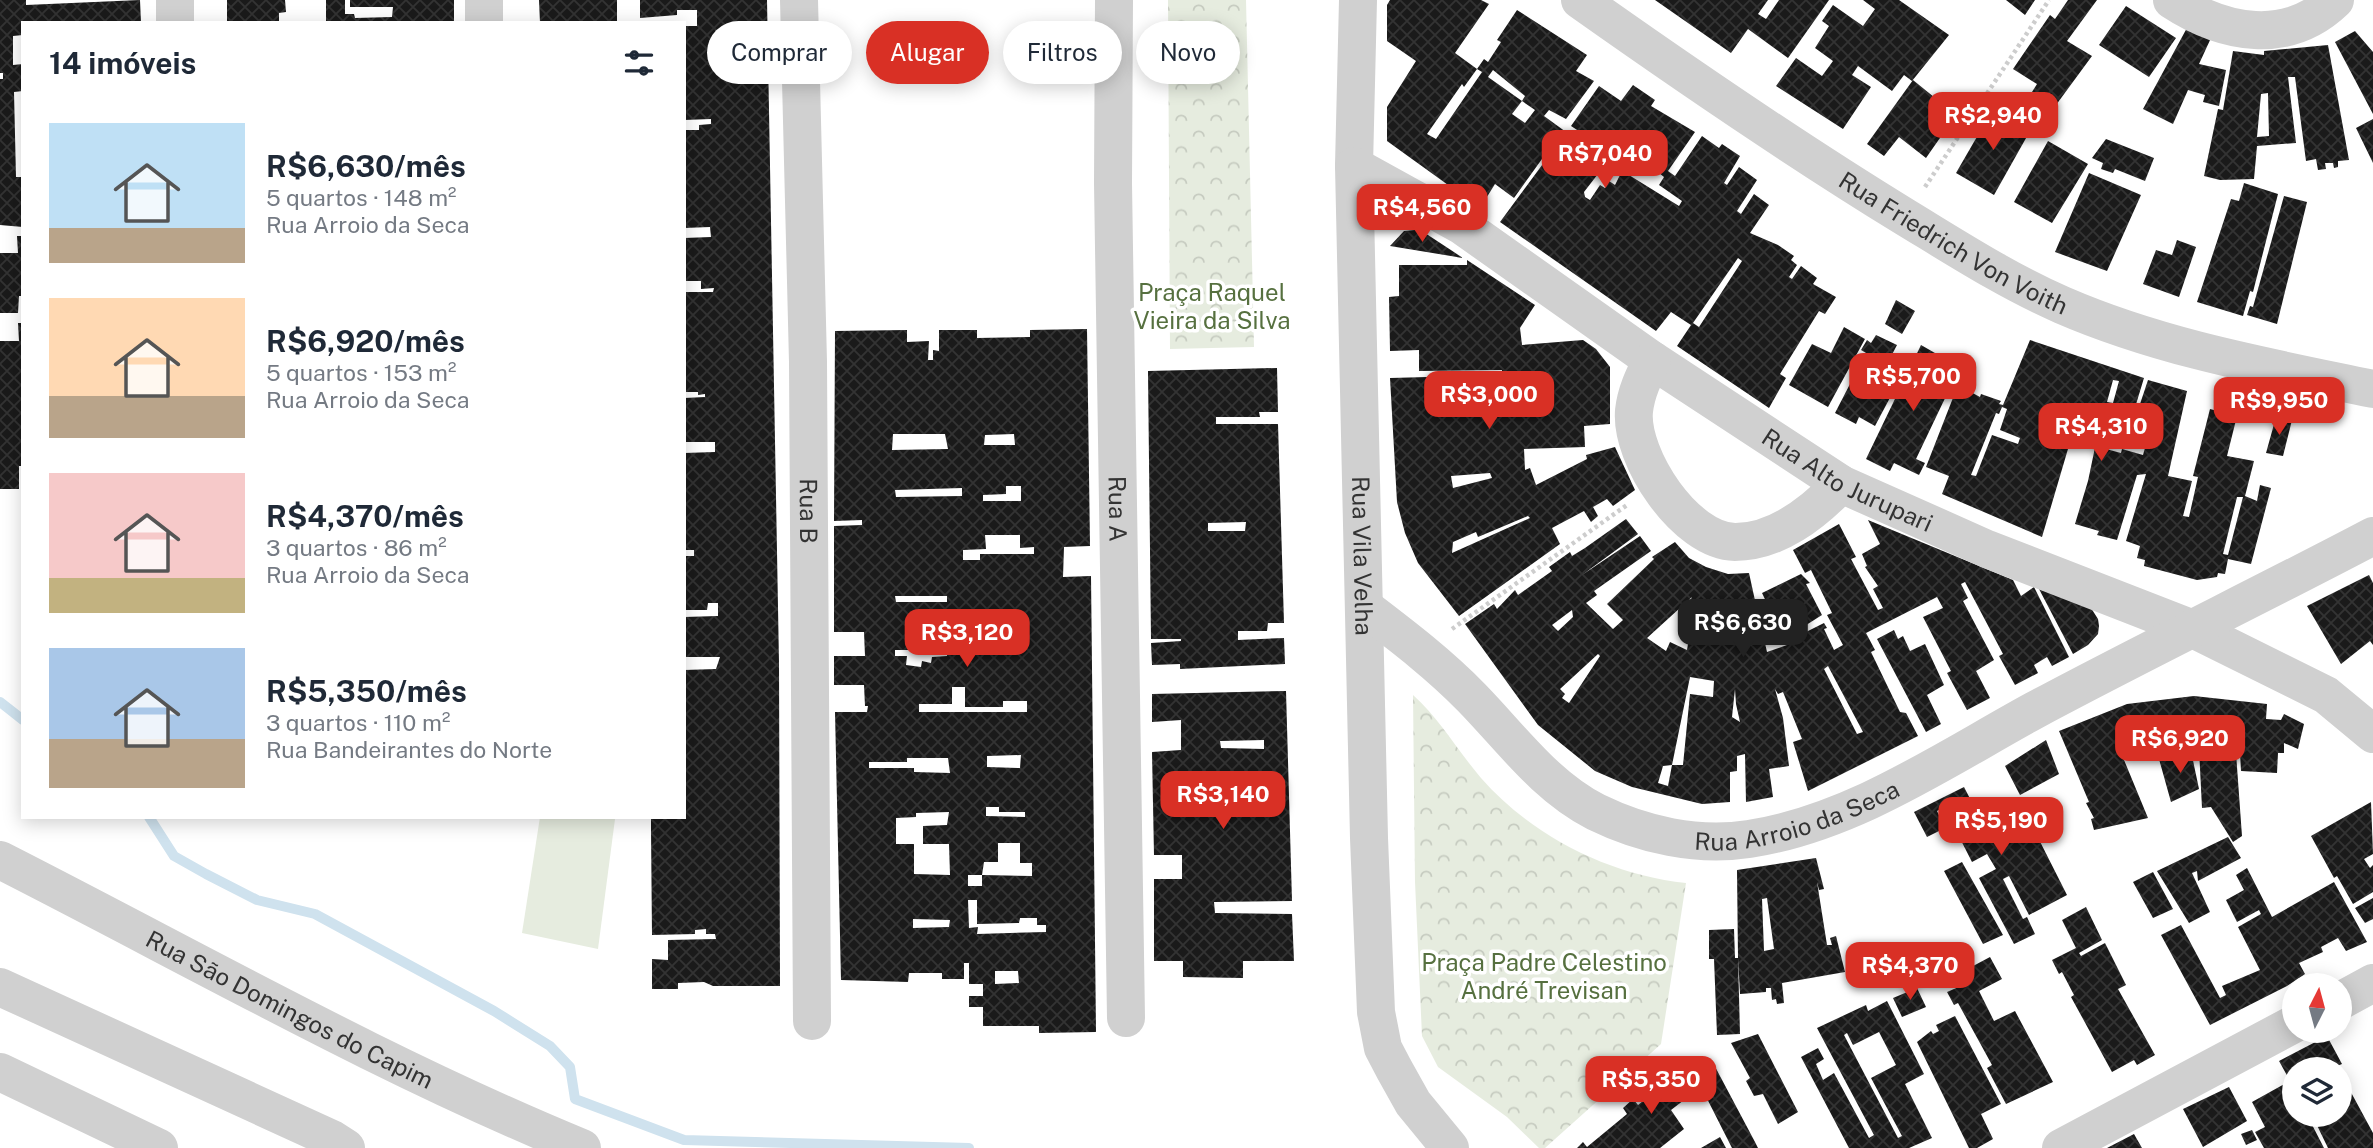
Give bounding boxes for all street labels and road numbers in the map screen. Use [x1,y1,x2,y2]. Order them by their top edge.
street label: Rua Friedrich Von Voith [1834,166,2072,320]
street label: Rua Alto Jurupari [1757,422,1937,537]
street label: Rua A [1104,476,1133,542]
street label: Rua Vila Velha [1347,476,1378,636]
street label: Rua B [795,478,823,544]
street label: Rua Arroio da Seca [1694,774,1904,856]
street label: Rua São Domingos do Capim [141,924,438,1094]

